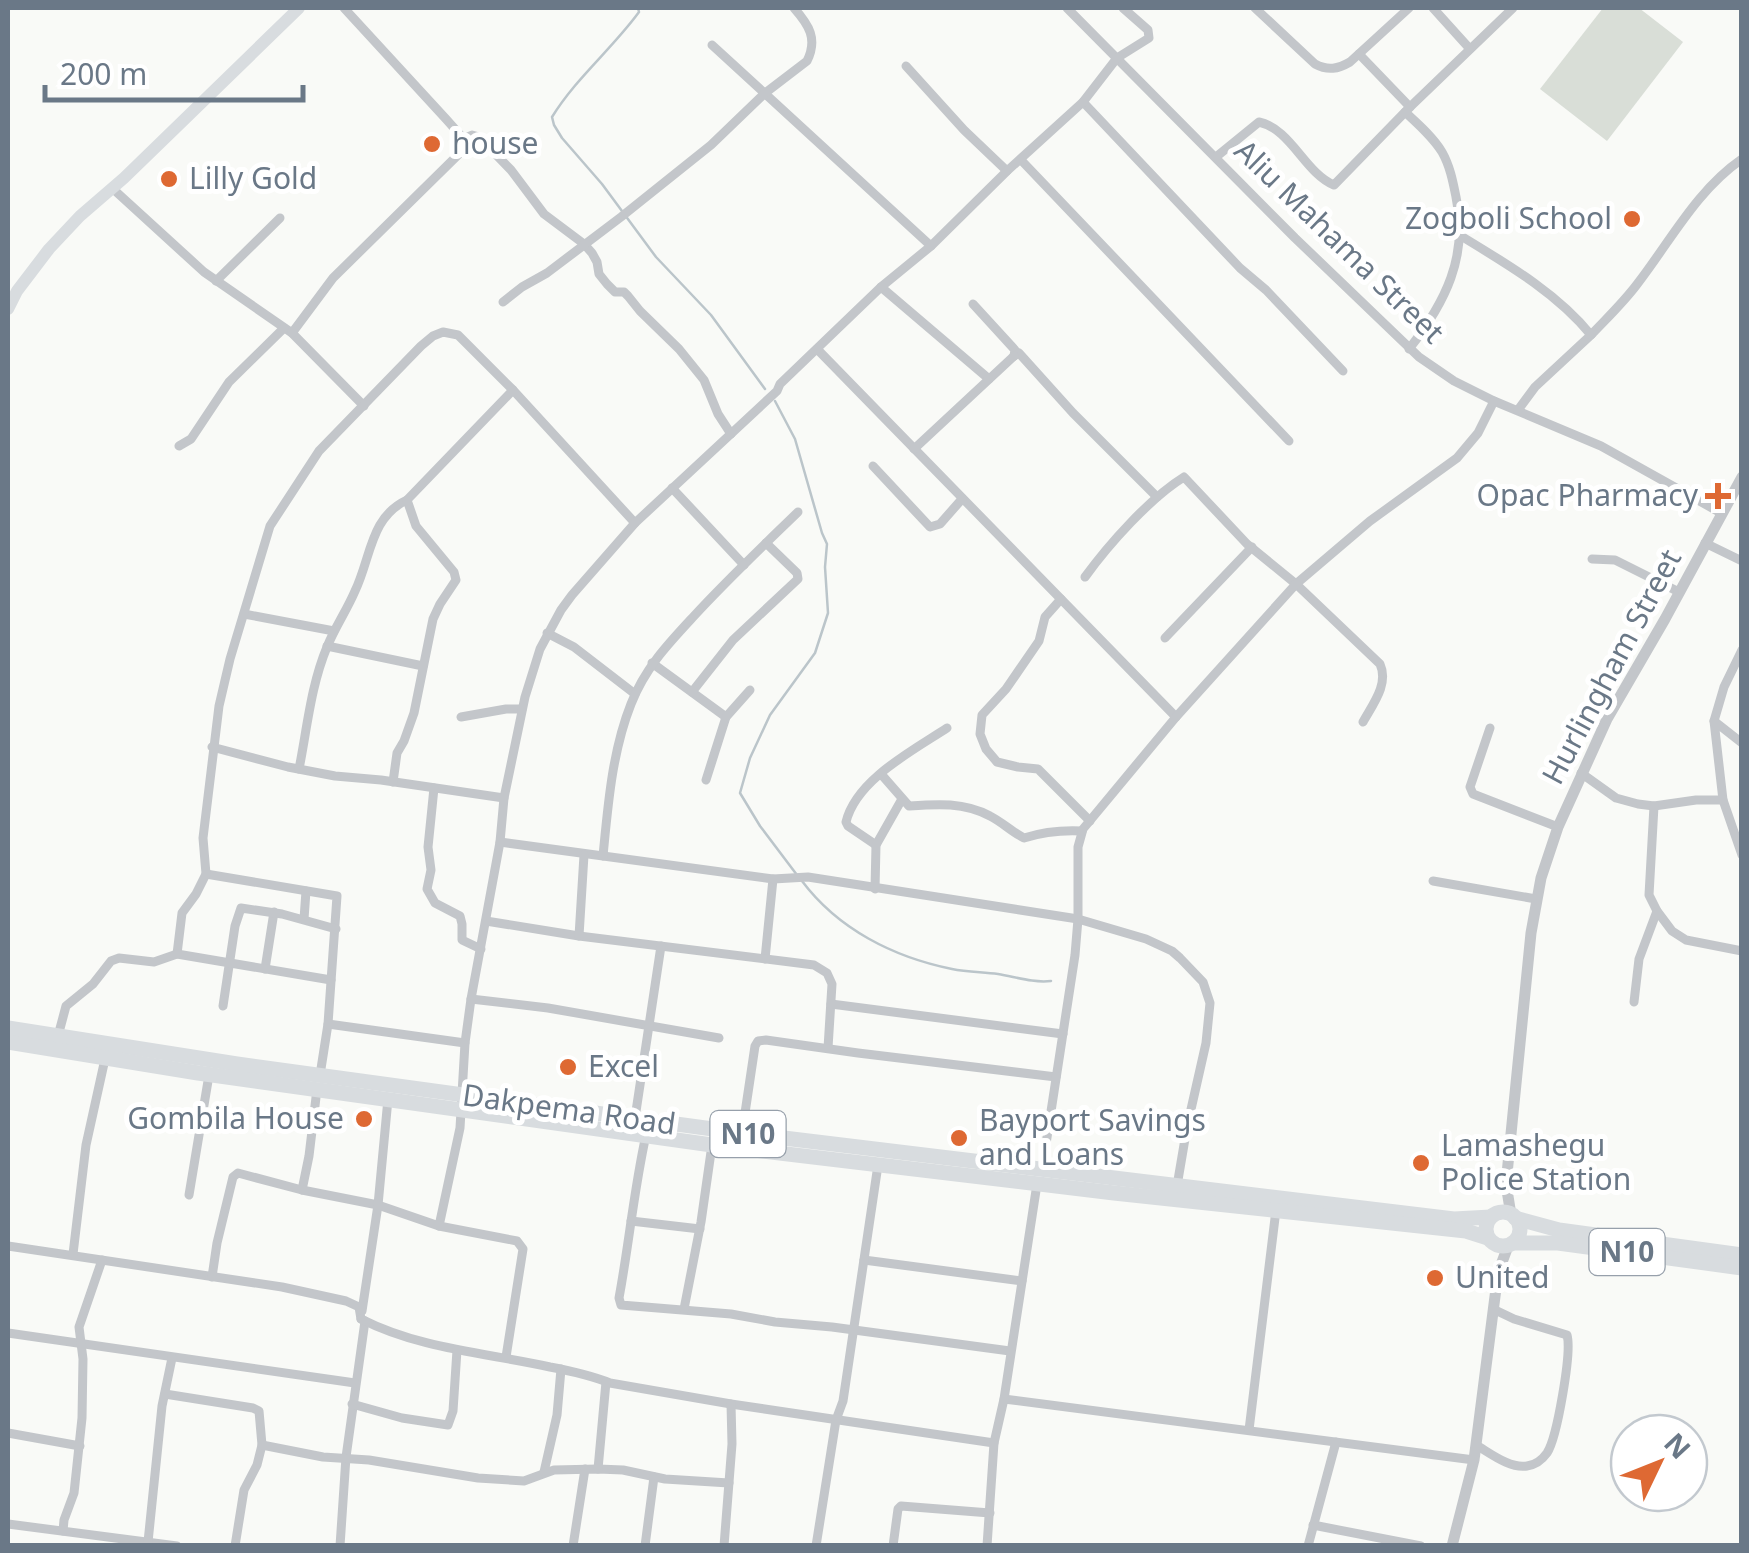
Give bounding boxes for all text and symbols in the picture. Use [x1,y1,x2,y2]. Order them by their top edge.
scale bar [45,40,302,102]
text: 200 m [60,53,147,94]
place label: house [452,122,539,163]
street label: Aliu Mahama Street [1226,130,1454,352]
marker: house [421,133,443,155]
place label: Lilly Gold [189,157,317,198]
marker: Lilly Gold [158,168,180,190]
place label: Zogboli School [1405,197,1612,238]
marker: Zogboli School [1621,208,1643,230]
place label: Opac Pharmacy [1477,474,1699,515]
marker: Opac Pharmacy [1707,485,1729,507]
street label: Hurlingham Street [1531,541,1690,791]
place label: Excel [588,1045,659,1086]
marker: Excel [557,1056,579,1078]
street label: Dakpema Road [460,1073,678,1144]
place label: Gombila House [127,1097,344,1138]
place label: Bayport Savings and Loans [979,1099,1206,1174]
marker: Gombila House [353,1108,375,1130]
road number: N10 [710,1111,786,1157]
place label: Lamashegu Police Station [1441,1124,1631,1199]
marker: Bayport Savings and Loans [948,1127,970,1149]
marker: Lamashegu Police Station [1410,1152,1432,1174]
road number: N10 [1590,1229,1664,1275]
place label: United [1455,1256,1549,1297]
marker: United [1424,1267,1446,1289]
north arrow [1609,1413,1709,1513]
text: N [1656,1424,1700,1467]

